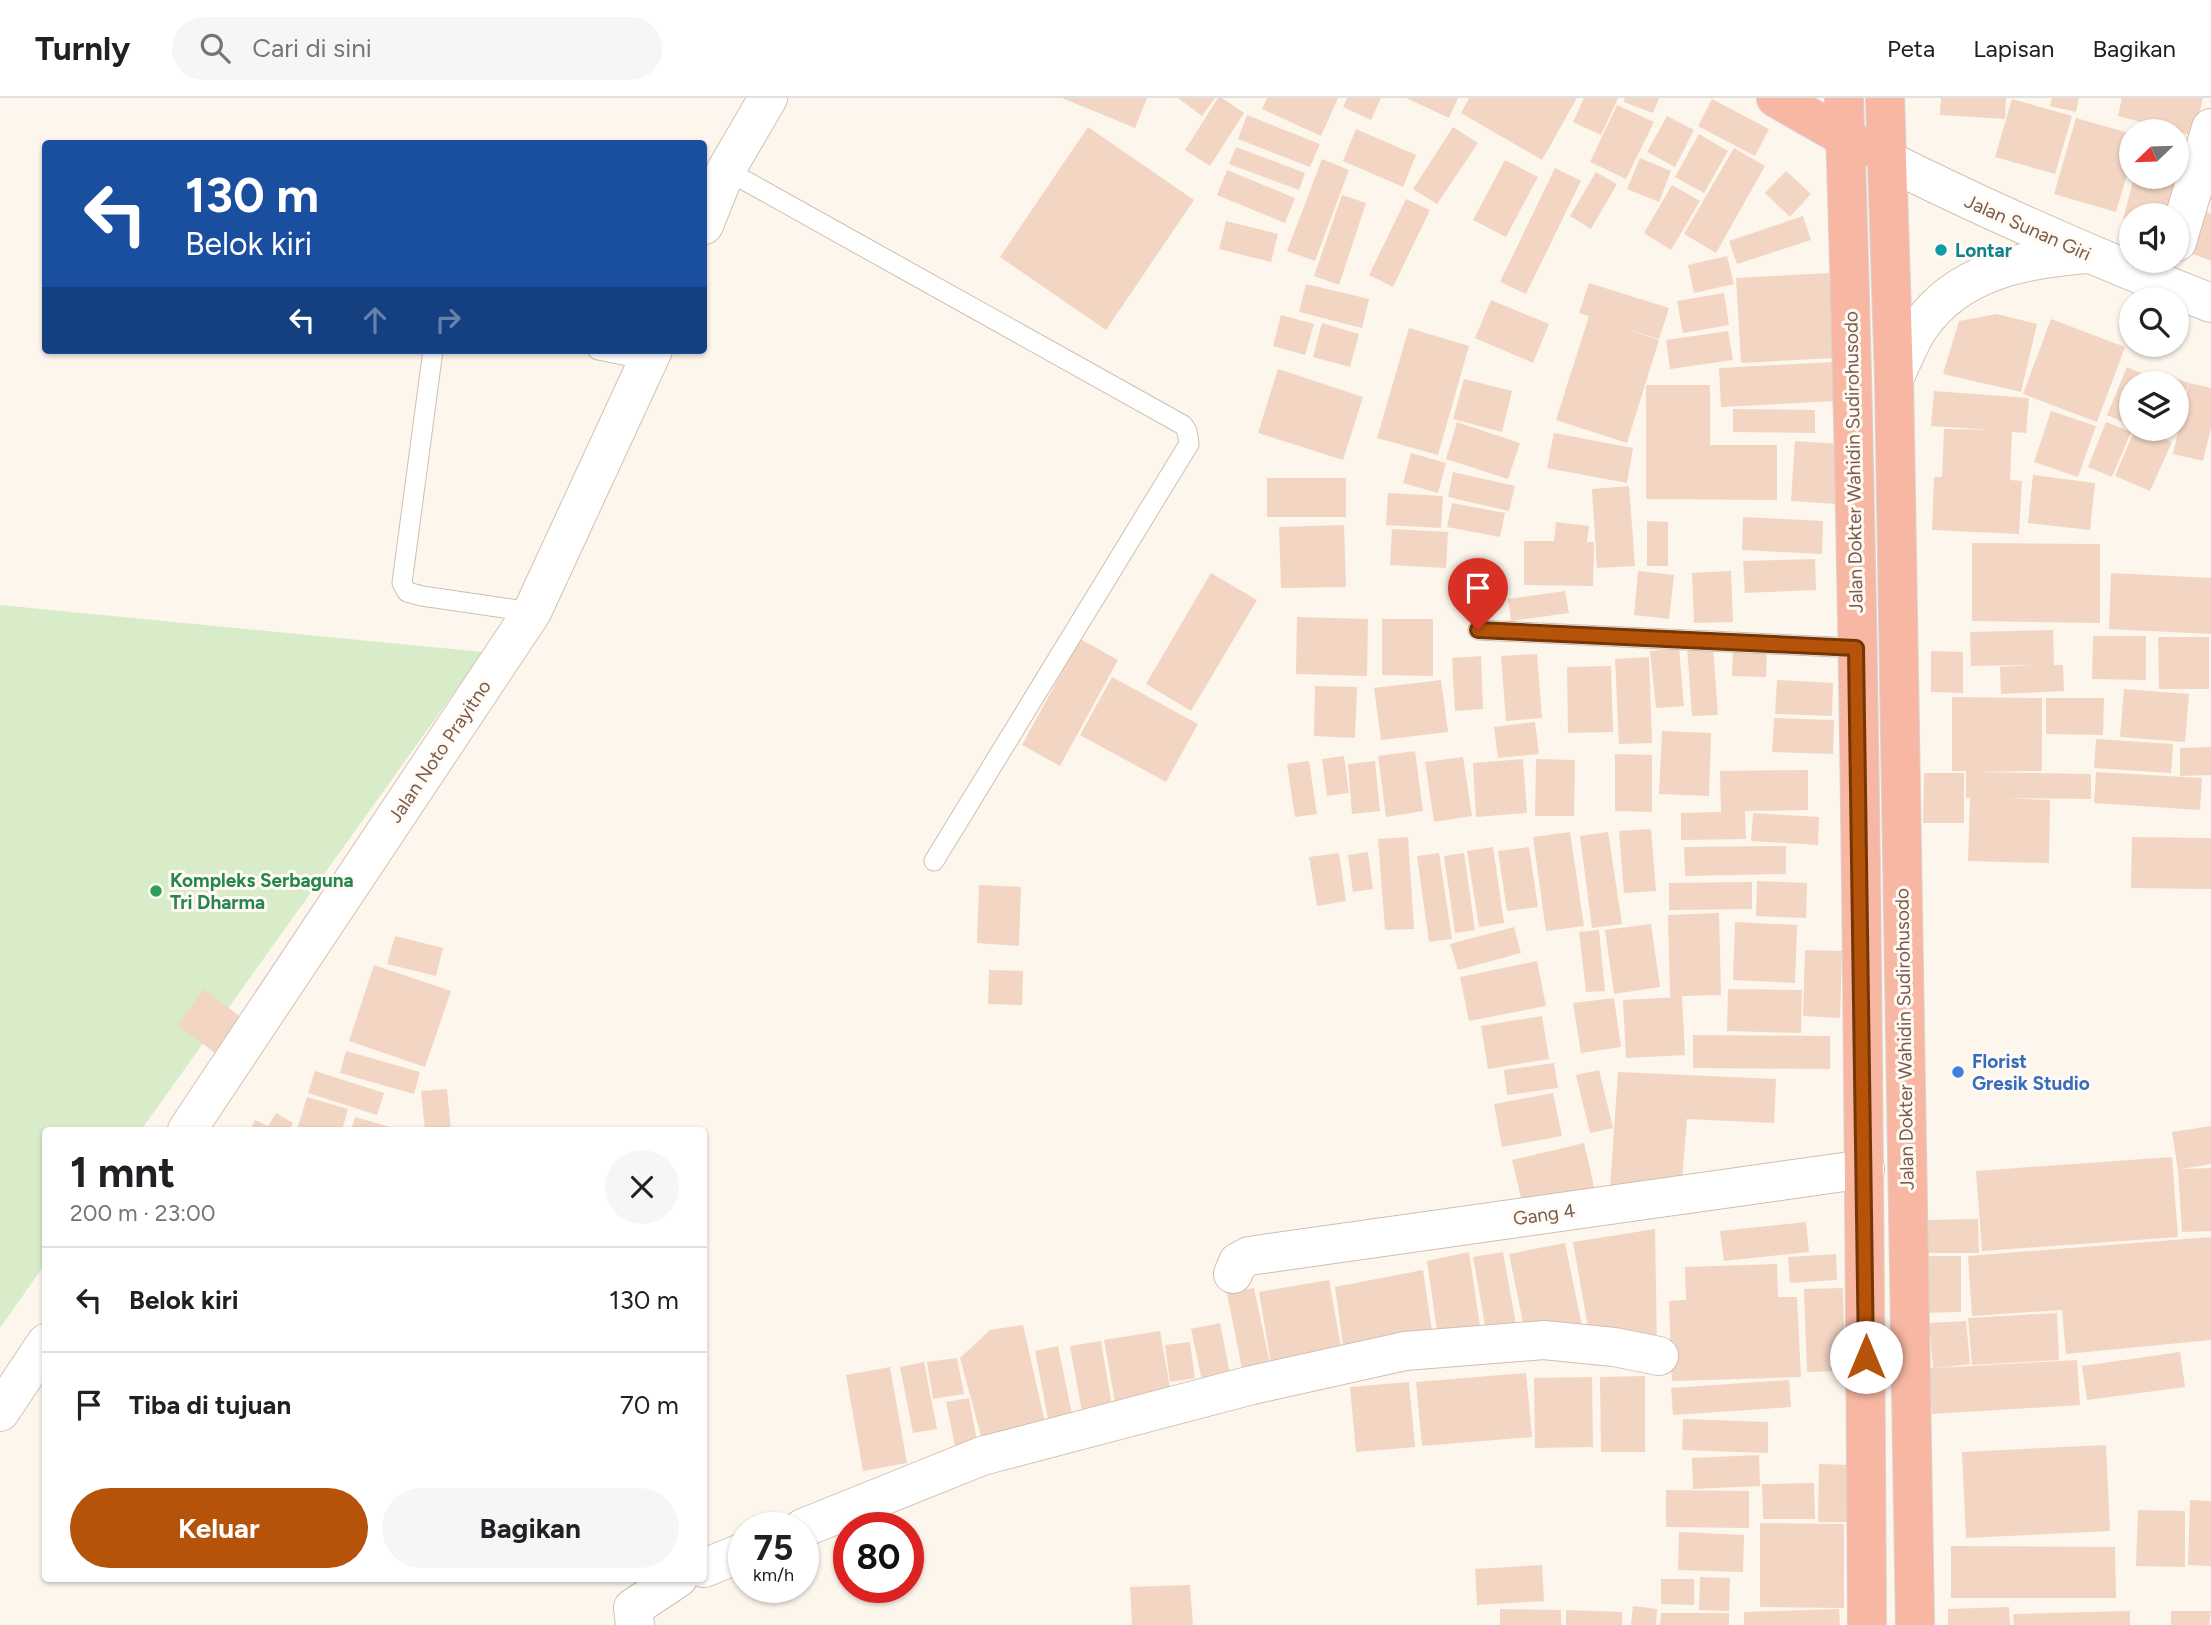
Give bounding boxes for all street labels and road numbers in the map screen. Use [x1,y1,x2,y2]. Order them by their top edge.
street label: Jalan Sunan Giri [1961,189,2095,266]
street label: Jalan Dokter Wahidin Sudirohusodo [1839,311,1868,613]
street label: Jalan Noto Prayitno [383,675,496,827]
street label: Jalan Dokter Wahidin Sudirohusodo [1890,888,1919,1190]
street label: Gang 4 [1512,1199,1577,1230]

